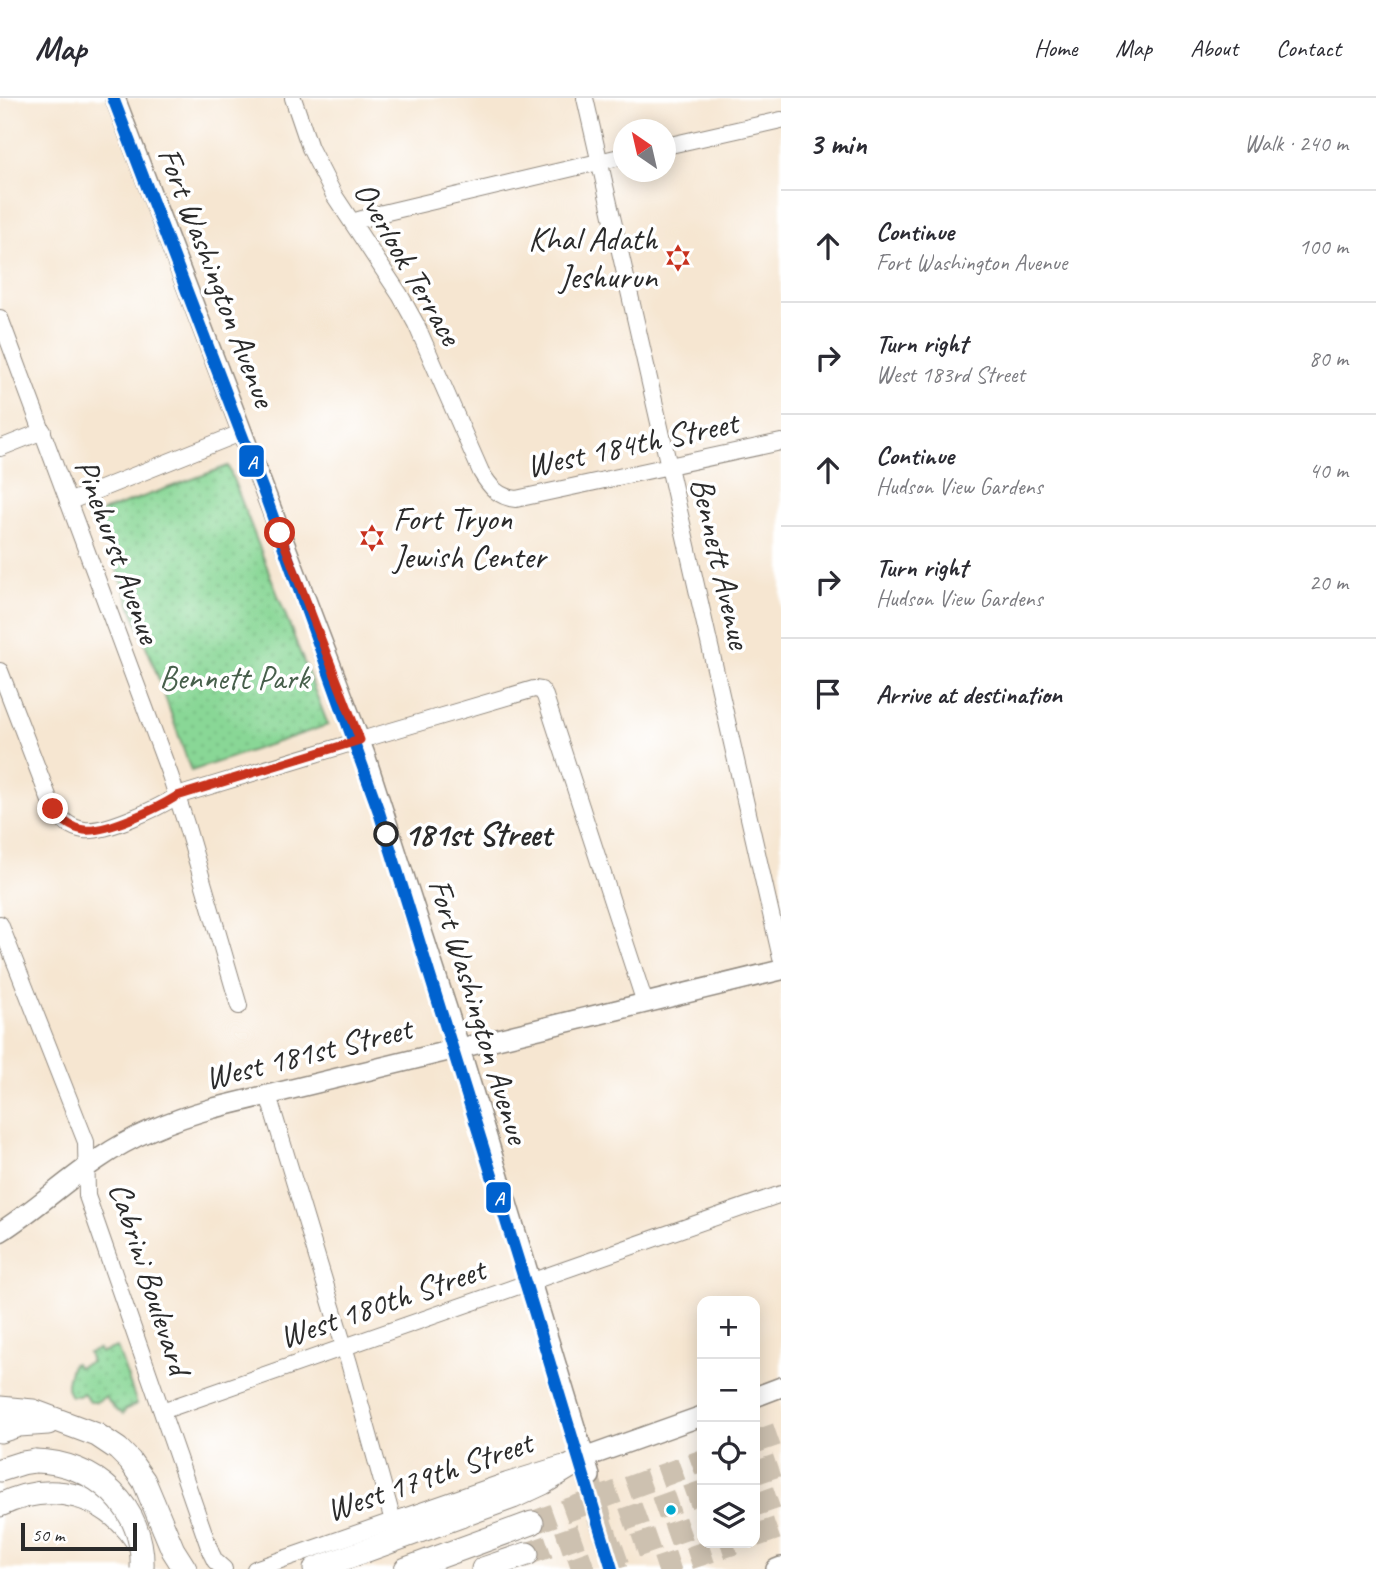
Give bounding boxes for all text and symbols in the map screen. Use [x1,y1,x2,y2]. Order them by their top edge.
text: Map [35,27,86,69]
text: Home [1034,33,1077,63]
text: Map [1115,33,1152,63]
text: About [1190,33,1238,63]
text: Contact [1276,33,1341,63]
north arrow [613,119,676,182]
text: 3 min [809,125,866,163]
text: Walk · 240 m [1244,129,1348,158]
street label: Fort Washington Avenue [148,141,287,415]
street label: Overlook Terrace [344,174,473,354]
text: Continue [876,215,954,248]
place label: Khal Adath Jeshurun [528,218,659,298]
icon: ahead [809,227,847,265]
text: 100 m [1299,232,1348,261]
synagogue icon: Khal Adath Jeshurun [663,243,693,273]
text: Fort Washington Avenue [876,248,1067,277]
text: Turn right [876,327,967,360]
icon: right [809,339,847,377]
text: 80 m [1309,344,1348,373]
text: West 183rd Street [876,360,1025,389]
street label: West 184th Street [523,401,744,487]
text: Continue [876,439,954,472]
line badge: A [238,444,265,478]
text: A [247,450,258,474]
icon: ahead [809,451,847,489]
street label: Pinehurst Avenue [65,453,171,651]
text: 40 m [1309,456,1348,485]
text: Hudson View Gardens [876,472,1043,501]
street label: Bennett Avenue [681,473,762,655]
place label: Fort Tryon Jewish Center [391,498,549,578]
route start [264,517,295,548]
synagogue icon: Fort Tryon Jewish Center [357,523,387,553]
text: Turn right [876,551,967,584]
icon: right [809,563,847,601]
text: 20 m [1309,568,1348,597]
text: Hudson View Gardens [876,584,1043,613]
park label: Bennett Park [159,657,311,699]
icon: arrive [809,675,847,713]
text: Arrive at destination [876,678,1062,711]
route end [37,793,68,824]
place label: 181st Street [404,813,555,855]
marker: 181st Street [374,822,398,846]
street label: Fort Washington Avenue [419,874,540,1151]
street label: West 181st Street [201,1006,418,1099]
street label: Cabrini Boulevard [99,1177,202,1384]
line badge: A [485,1181,512,1214]
text: A [494,1186,505,1210]
street label: West 180th Street [274,1247,493,1358]
map controls [697,1296,760,1548]
button: + [697,1296,760,1359]
button: − [697,1359,760,1422]
street label: West 179th Street [321,1420,540,1531]
button: locate [697,1422,760,1485]
button: layers [697,1485,760,1548]
unlabelled marker [664,1503,678,1517]
scale bar [21,1520,136,1552]
text: 50 m [32,1523,64,1547]

